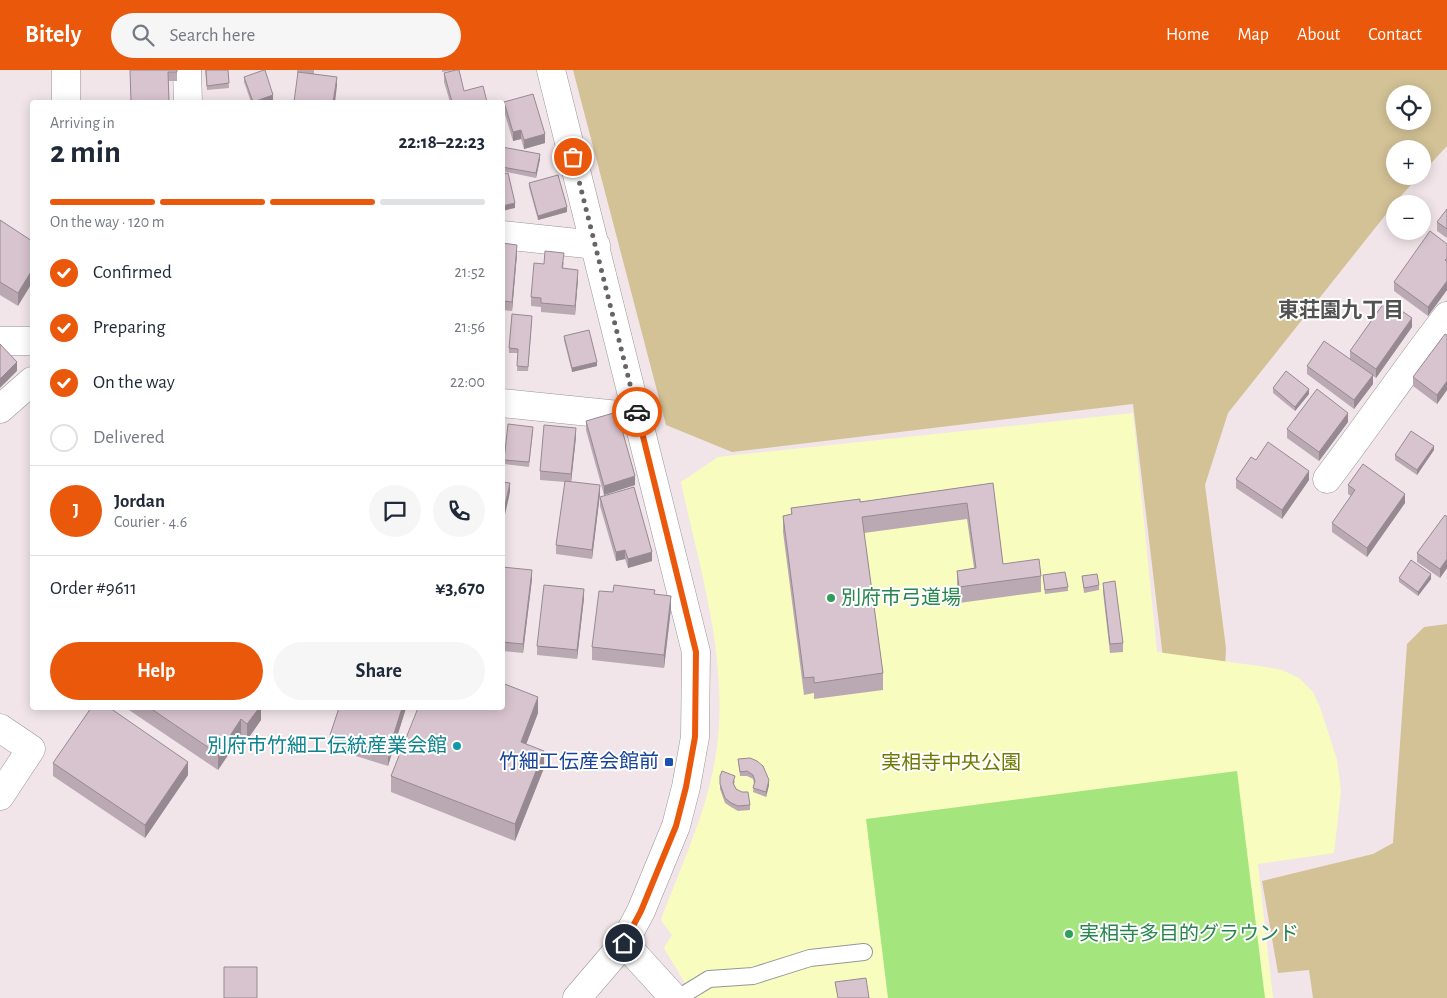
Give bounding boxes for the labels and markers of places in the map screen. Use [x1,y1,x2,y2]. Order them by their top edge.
pin [552,136,594,178]
place label: 別府市弓道場 [841,586,961,608]
marker: 別府市弓道場 [825,592,837,604]
place label: 別府市竹細工伝統産業会館 [207,734,447,756]
marker: 別府市竹細工伝統産業会館 [451,740,463,752]
place label: 竹細工伝産会館前 [499,750,659,772]
marker: 竹細工伝産会館前 [663,756,675,768]
pin [603,922,645,964]
place label: 実相寺多目的グラウンド [1079,923,1299,944]
marker: 実相寺多目的グラウンド [1063,928,1075,940]

